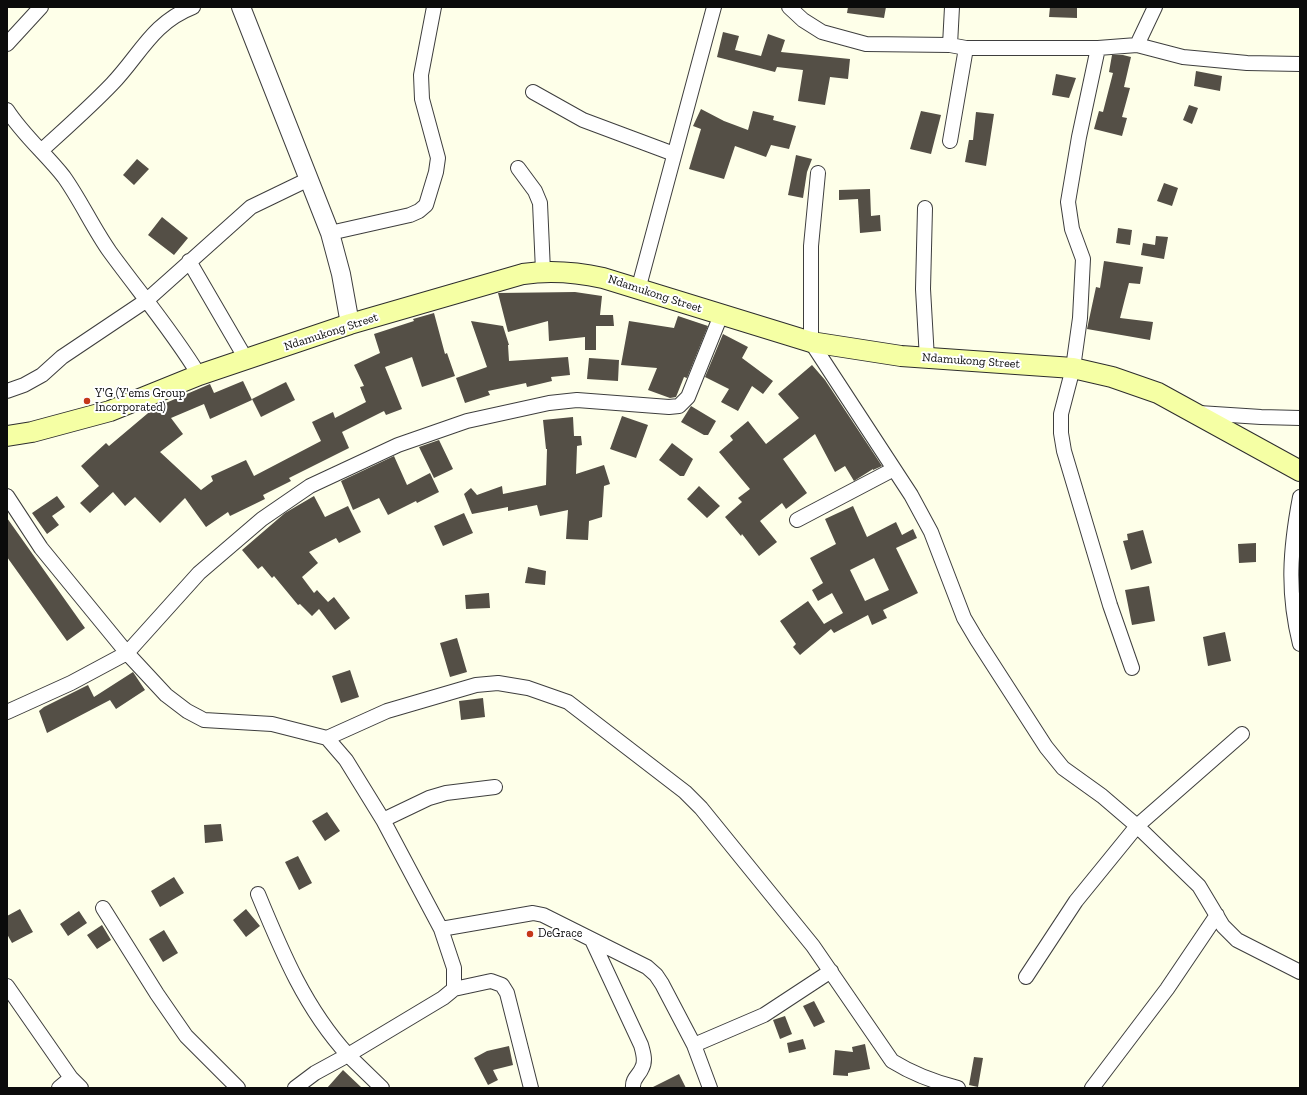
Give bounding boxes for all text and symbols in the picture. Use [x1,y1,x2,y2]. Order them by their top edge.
street label: Ndamukong Street [606,272,704,316]
street label: Ndamukong Street [282,310,380,354]
street label: Ndamukong Street [922,350,1020,372]
place label: Y'G (Y'ems Group Incorporated) [95,387,185,415]
marker: Y'G (Y'ems Group Incorporated) [82,396,92,406]
place label: DeGrace [538,927,582,941]
marker: DeGrace [525,929,535,939]

